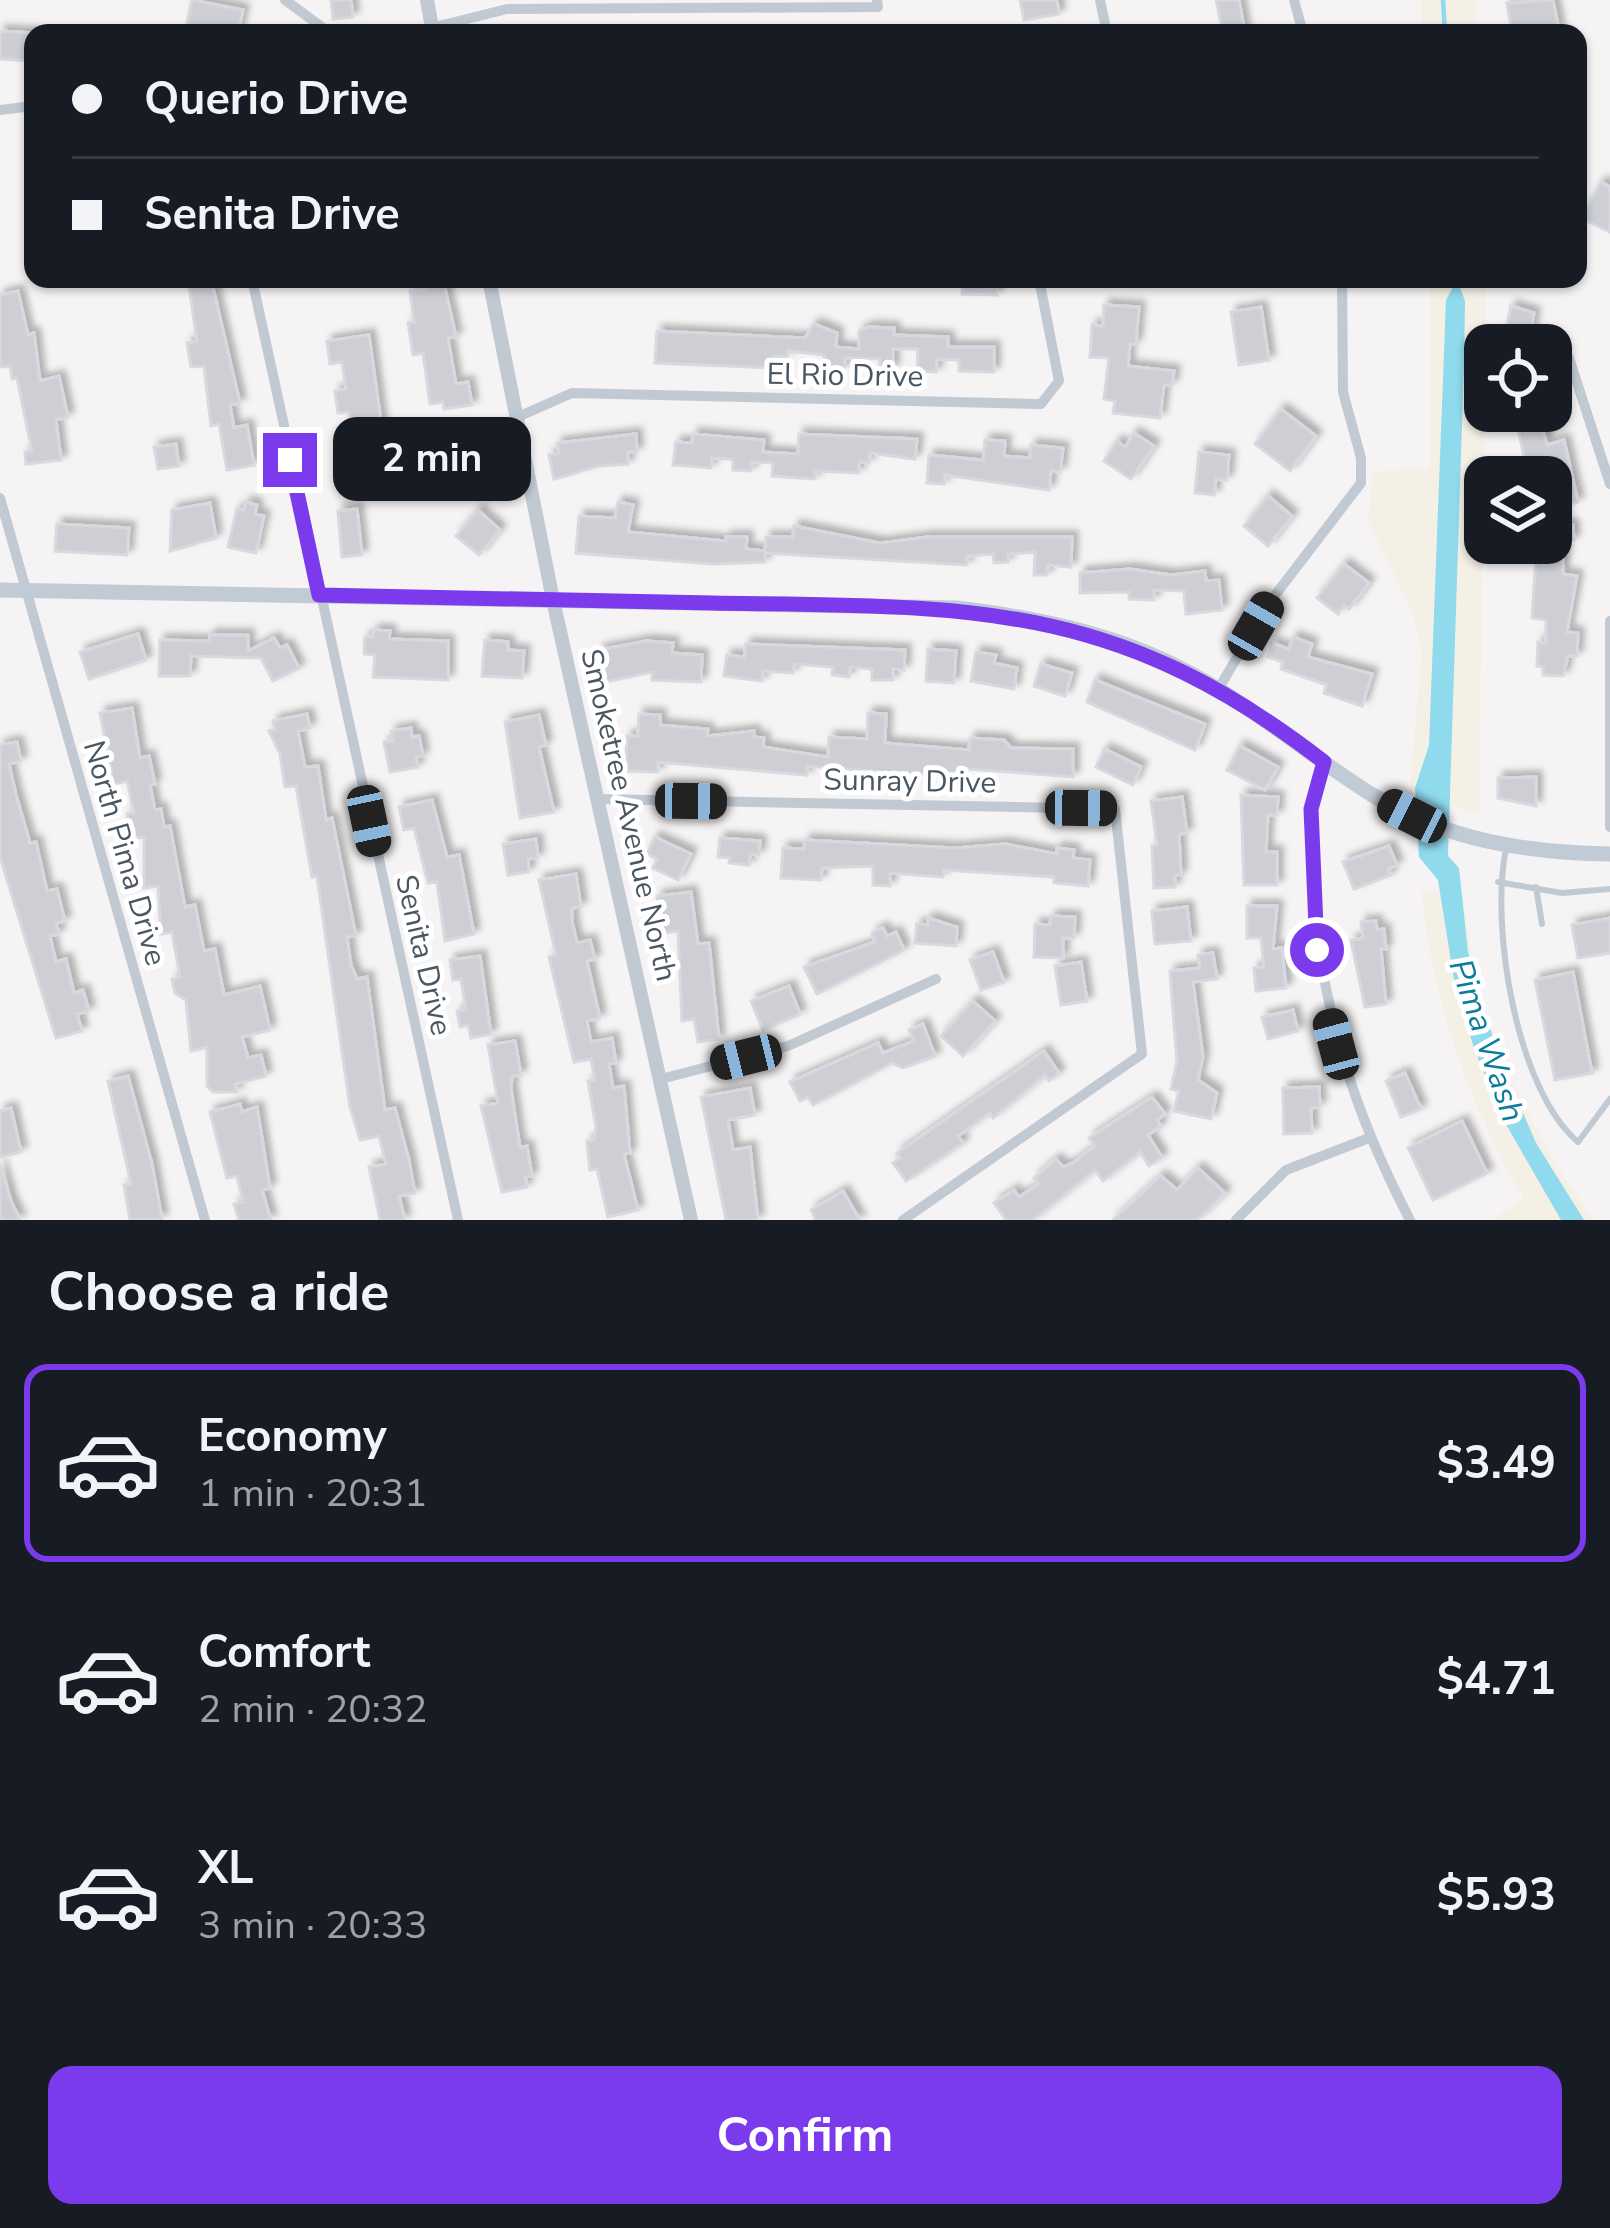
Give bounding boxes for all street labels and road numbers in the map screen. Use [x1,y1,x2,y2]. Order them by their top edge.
street label: El Rio Drive [766,354,924,397]
street label: Smoketree Avenue North [570,645,687,985]
street label: North Pima Drive [73,736,176,970]
street label: Sunray Drive [823,759,997,804]
street label: Senita Drive [385,871,462,1039]

